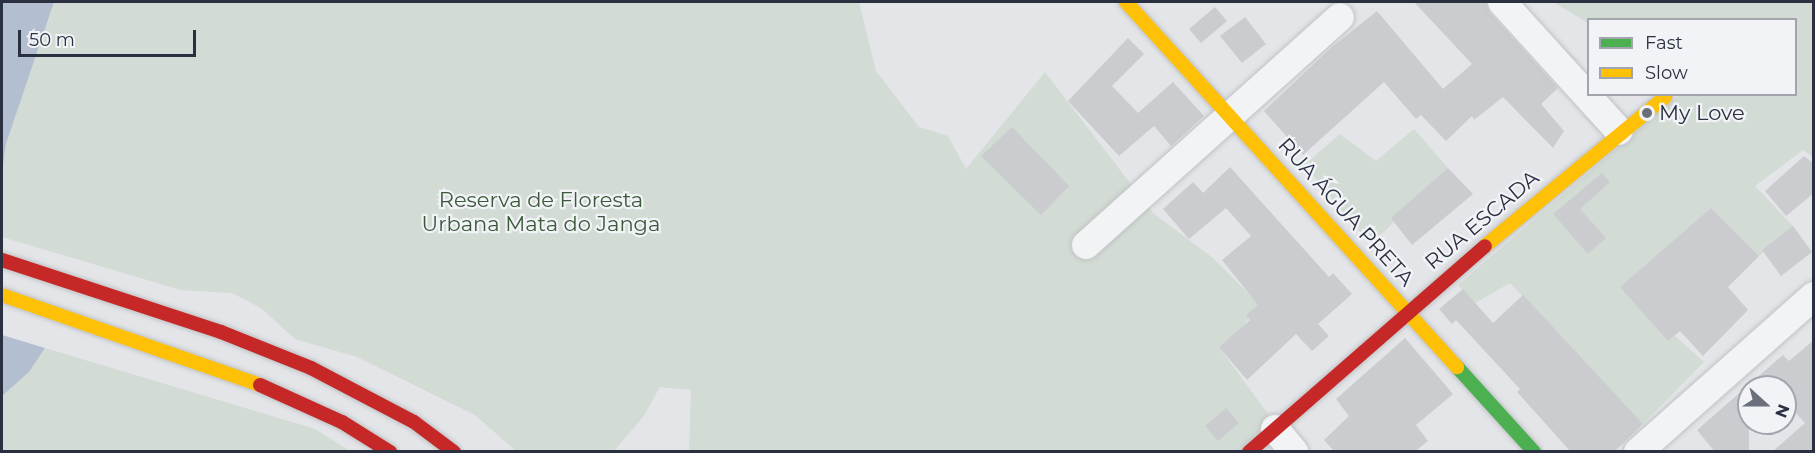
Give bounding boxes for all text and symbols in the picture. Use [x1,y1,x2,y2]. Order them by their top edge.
scale bar [21,18,200,56]
legend [1587,18,1797,96]
text: 50 m [29,29,75,51]
text: Fast [1645,32,1683,54]
text: Slow [1645,62,1688,84]
place label: My Love [1659,100,1745,126]
marker: My Love [1640,106,1654,120]
street label: RUA ÁGUA PRETA [1273,133,1419,291]
street label: RUA ESCADA [1420,165,1544,275]
park label: Reserva de Floresta Urbana Mata do Janga [422,187,660,237]
north arrow [1737,375,1797,435]
text: N [1771,401,1794,420]

